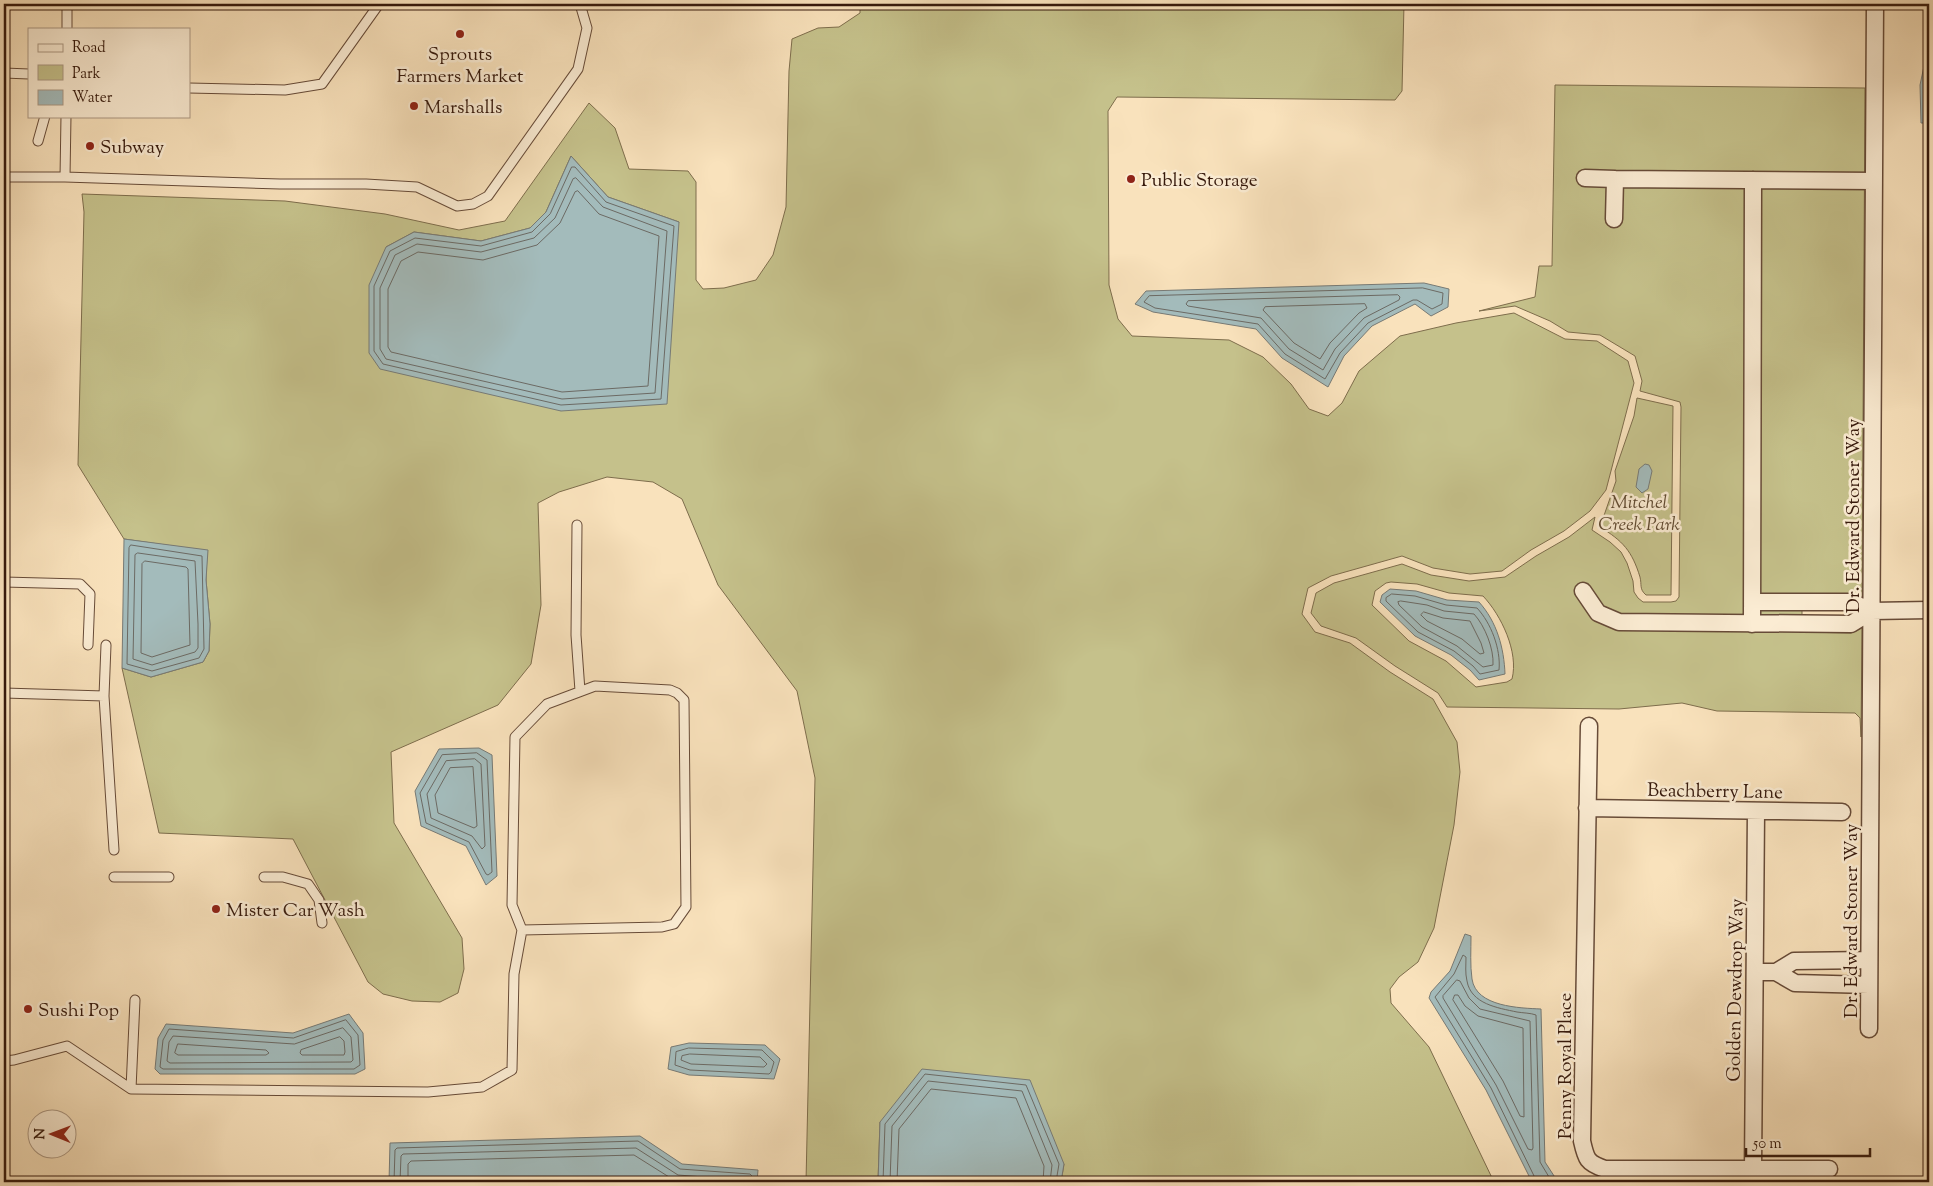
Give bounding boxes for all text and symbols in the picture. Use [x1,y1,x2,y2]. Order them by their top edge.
legend [28,28,190,118]
marker: Sprouts Farmers Market [454,28,466,40]
text: Road [72,38,106,59]
place label: Sprouts Farmers Market [396,42,524,91]
text: Park [72,64,101,85]
text: Water [72,88,113,109]
place label: Marshalls [424,95,503,122]
marker: Marshalls [408,100,420,112]
place label: Subway [100,135,165,162]
marker: Subway [84,140,96,152]
place label: Public Storage [1141,168,1258,195]
marker: Public Storage [1125,173,1137,185]
street label: Dr. Edward Stoner Way [1841,418,1868,613]
park label: Mitchel Creek Park [1598,490,1680,539]
street label: Beachberry Lane [1647,778,1783,807]
street label: Dr. Edward Stoner Way [1839,823,1866,1018]
place label: Mister Car Wash [226,898,365,925]
street label: Golden Dewdrop Way [1721,898,1752,1082]
marker: Mister Car Wash [210,903,222,915]
street label: Penny Royal Place [1553,993,1580,1139]
place label: Sushi Pop [38,998,119,1025]
marker: Sushi Pop [22,1003,34,1015]
north arrow [28,1108,78,1158]
scale bar [1746,1126,1869,1158]
text: N [31,1128,51,1140]
text: 50 m [1752,1134,1782,1155]

